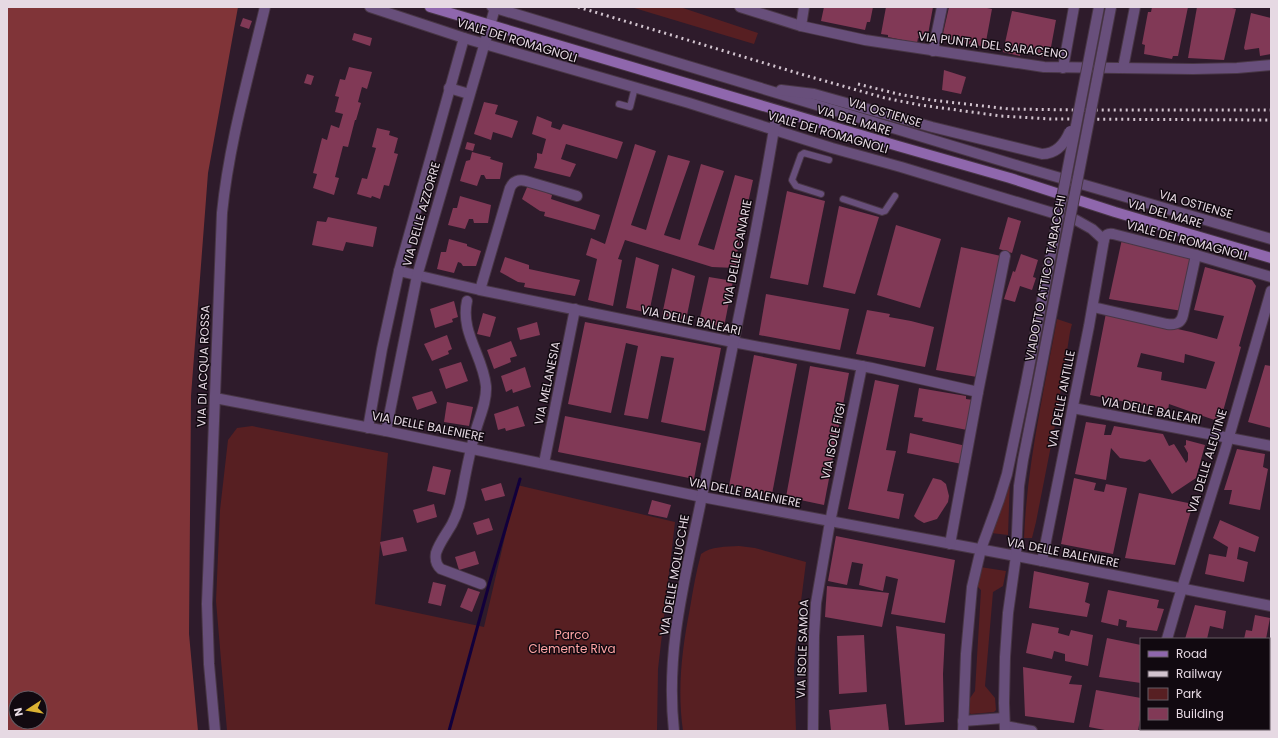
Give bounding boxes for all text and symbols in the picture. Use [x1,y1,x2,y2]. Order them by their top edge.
street label: VIALE DEI ROMAGNOLI [455,14,579,66]
street label: VIA PUNTA DEL SARACENO [917,27,1069,63]
street label: VIA OSTIENSE [846,93,924,131]
street label: VIA DEL MARE [815,101,893,139]
street label: VIALE DEI ROMAGNOLI [766,107,890,157]
street label: VIA DELLE AZZORRE [398,160,444,268]
street label: VIA OSTIENSE [1157,185,1235,223]
street label: VIADOTTO ATTICO TABACCHI [1021,194,1069,362]
street label: VIA DEL MARE [1126,194,1204,232]
street label: VIA DELLE CANARIE [718,198,756,306]
street label: VIALE DEI ROMAGNOLI [1124,216,1250,264]
street label: VIA DELLE BALEARI [639,301,743,339]
street label: VIA DI ACQUA ROSSA [192,305,214,427]
street label: VIA MELANESIA [530,340,564,426]
street label: VIA DELLE ANTILLE [1043,349,1079,449]
street label: VIA DELLE BALEARI [1099,392,1203,428]
street label: VIA ISOLE FIGI [817,401,849,481]
street label: VIA DELLE BALENIERE [370,407,486,445]
street label: VIA DELLE ALEUTINE [1183,407,1231,515]
street label: VIA DELLE BALENIERE [687,473,803,511]
street label: VIA DELLE MOLUCCHE [655,513,693,637]
street label: VIA DELLE BALENIERE [1005,533,1121,571]
street label: VIA ISOLE SAMOA [792,599,812,699]
park label: Parco Clemente Riva [528,626,616,657]
legend [1140,638,1270,730]
text: Road [1176,645,1207,662]
text: Railway [1176,665,1222,682]
text: Park [1176,685,1203,702]
north arrow [8,690,48,730]
text: Building [1176,705,1224,722]
text: N [10,706,27,718]

